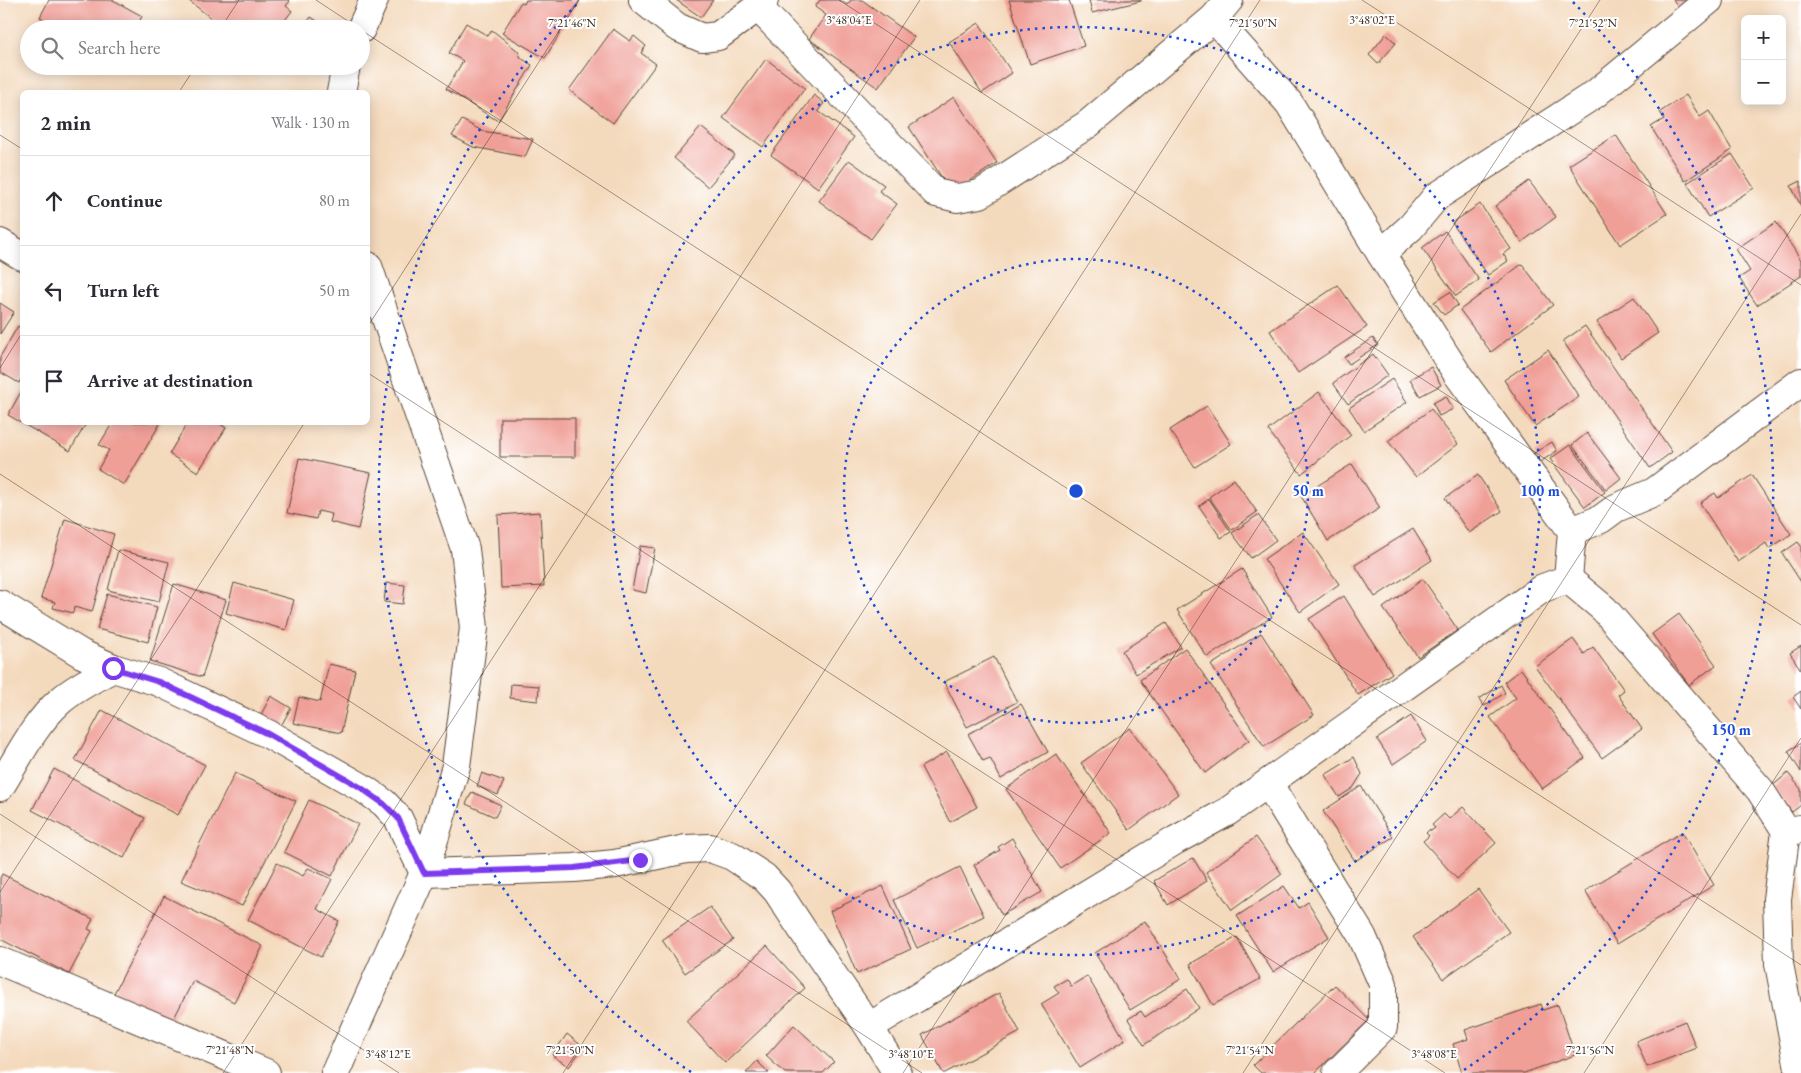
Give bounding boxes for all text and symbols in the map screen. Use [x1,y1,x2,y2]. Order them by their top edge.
text: 3°48'04"E [826,12,872,28]
text: 3°48'02"E [1349,12,1395,28]
text: 7°21'46"N [548,15,597,31]
text: 7°21'50"N [1229,15,1278,31]
text: 7°21'52"N [1569,15,1618,31]
map controls [1741,15,1786,105]
button: + [1741,15,1786,60]
search box [20,20,370,75]
icon: search [38,34,66,62]
text: Search here [78,35,160,60]
button: − [1741,60,1786,105]
text: 2 min [40,109,91,136]
text: Walk · 130 m [271,112,350,133]
icon: ahead [40,187,68,215]
text: Continue [87,188,162,213]
text: 80 m [319,190,350,211]
icon: left [40,277,68,305]
text: Turn left [87,278,159,303]
text: 50 m [319,280,350,301]
icon: arrive [40,367,68,395]
text: Arrive at destination [87,368,253,393]
text: 50 m [1292,481,1324,500]
text: 100 m [1520,481,1560,500]
centre of rings [1067,482,1085,500]
route start [102,657,125,680]
text: 150 m [1711,720,1751,739]
route end [629,849,652,872]
text: 7°21'48"N [206,1042,255,1058]
text: 7°21'50"N [546,1042,595,1058]
text: 7°21'54"N [1226,1042,1275,1058]
text: 7°21'56"N [1566,1042,1615,1058]
text: 3°48'12"E [365,1046,411,1062]
text: 3°48'10"E [888,1046,934,1062]
text: 3°48'08"E [1411,1046,1457,1062]

